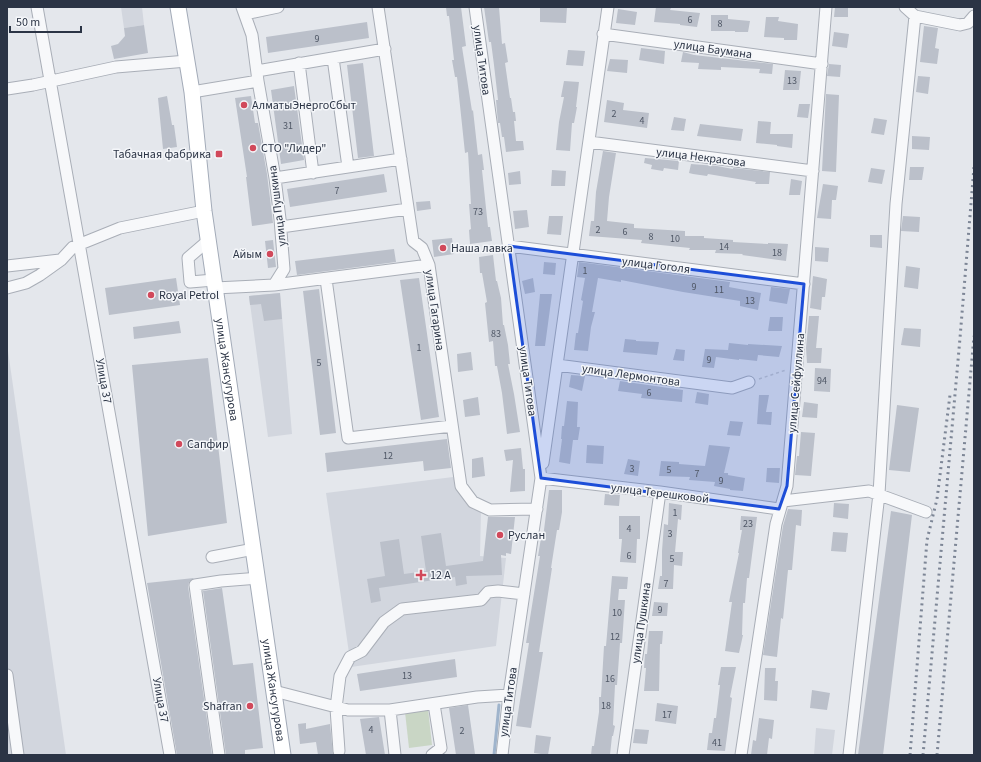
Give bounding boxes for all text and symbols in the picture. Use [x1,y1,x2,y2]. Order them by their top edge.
scale bar [10,8,81,34]
house number: 6 [688,13,693,27]
text: 50 m [16,14,40,31]
house number: 8 [718,17,723,31]
street label: улица Титова [468,24,495,96]
house number: 9 [315,32,320,46]
street label: улица Баумана [673,36,753,63]
house number: 13 [787,74,797,88]
place label: АлматыЭнергоСбыт [252,97,357,114]
marker: АлматыЭнергоСбыт [239,100,249,110]
house number: 2 [612,107,617,121]
house number: 4 [640,114,645,128]
house number: 31 [283,119,293,133]
place label: СТО "Лидер" [261,140,326,157]
marker: СТО "Лидер" [248,143,258,153]
street label: улица Некрасова [655,144,747,171]
place label: Табачная фабрика [113,146,211,163]
marker: Табачная фабрика [214,149,224,159]
street label: улица Пушкина [264,164,291,248]
house number: 7 [335,184,340,198]
house number: 73 [473,205,483,219]
house number: 2 [596,223,601,237]
house number: 6 [623,225,628,239]
house number: 8 [649,230,654,244]
house number: 10 [670,232,680,246]
place label: Наша лавка [451,240,513,257]
house number: 14 [719,240,729,254]
marker: Наша лавка [438,243,448,253]
place label: Айым [233,246,262,263]
house number: 18 [772,246,782,260]
marker: Айым [265,249,275,259]
street label: улица Гоголя [621,253,691,278]
house number: 1 [583,264,588,278]
street label: улица Гагарина [420,268,449,352]
house number: 9 [692,280,697,294]
house number: 11 [714,283,724,297]
place label: Royal Petrol [159,287,219,304]
marker: Royal Petrol [146,290,156,300]
house number: 13 [745,294,755,308]
street label: улица Жансугурова [211,317,242,422]
house number: 83 [491,327,501,341]
street label: улица Сейфуллина [784,332,809,434]
house number: 1 [417,341,422,355]
street label: улица Титова [514,345,541,417]
house number: 9 [707,353,712,367]
house number: 5 [317,356,322,370]
street label: Улица 37 [91,357,116,405]
street label: улица Лермонтова [581,360,681,391]
house number: 94 [817,374,827,388]
house number: 6 [647,386,652,400]
place label: Сапфир [187,436,229,453]
marker: Сапфир [174,439,184,449]
house number: 12 [383,449,393,463]
house number: 3 [630,462,635,476]
house number: 5 [667,463,672,477]
house number: 7 [695,467,700,481]
house number: 9 [719,474,724,488]
street label: улица Терешковой [610,479,710,508]
house number: 1 [673,506,678,520]
house number: 23 [743,517,753,531]
house number: 4 [627,522,632,536]
place label: Руслан [508,527,545,544]
house number: 3 [668,527,673,541]
marker: Руслан [495,530,505,540]
house number: 6 [627,549,632,563]
house number: 5 [670,552,675,566]
place label: 12 А [430,567,451,584]
marker: 12 А [415,569,427,581]
house number: 7 [664,577,669,591]
street label: улица Пушкина [627,581,656,665]
house number: 9 [658,603,663,617]
house number: 10 [612,606,622,620]
house number: 12 [610,630,620,644]
street label: улица Жансугурова [257,638,289,743]
street label: улица Титова [495,666,522,738]
house number: 13 [402,669,412,683]
house number: 16 [605,672,615,686]
street label: Улица 37 [148,676,173,724]
place label: Shafran [203,698,242,715]
house number: 18 [601,699,611,713]
marker: Shafran [245,701,255,711]
house number: 17 [662,708,672,722]
house number: 4 [369,723,374,737]
house number: 2 [460,724,465,738]
house number: 41 [712,736,722,750]

